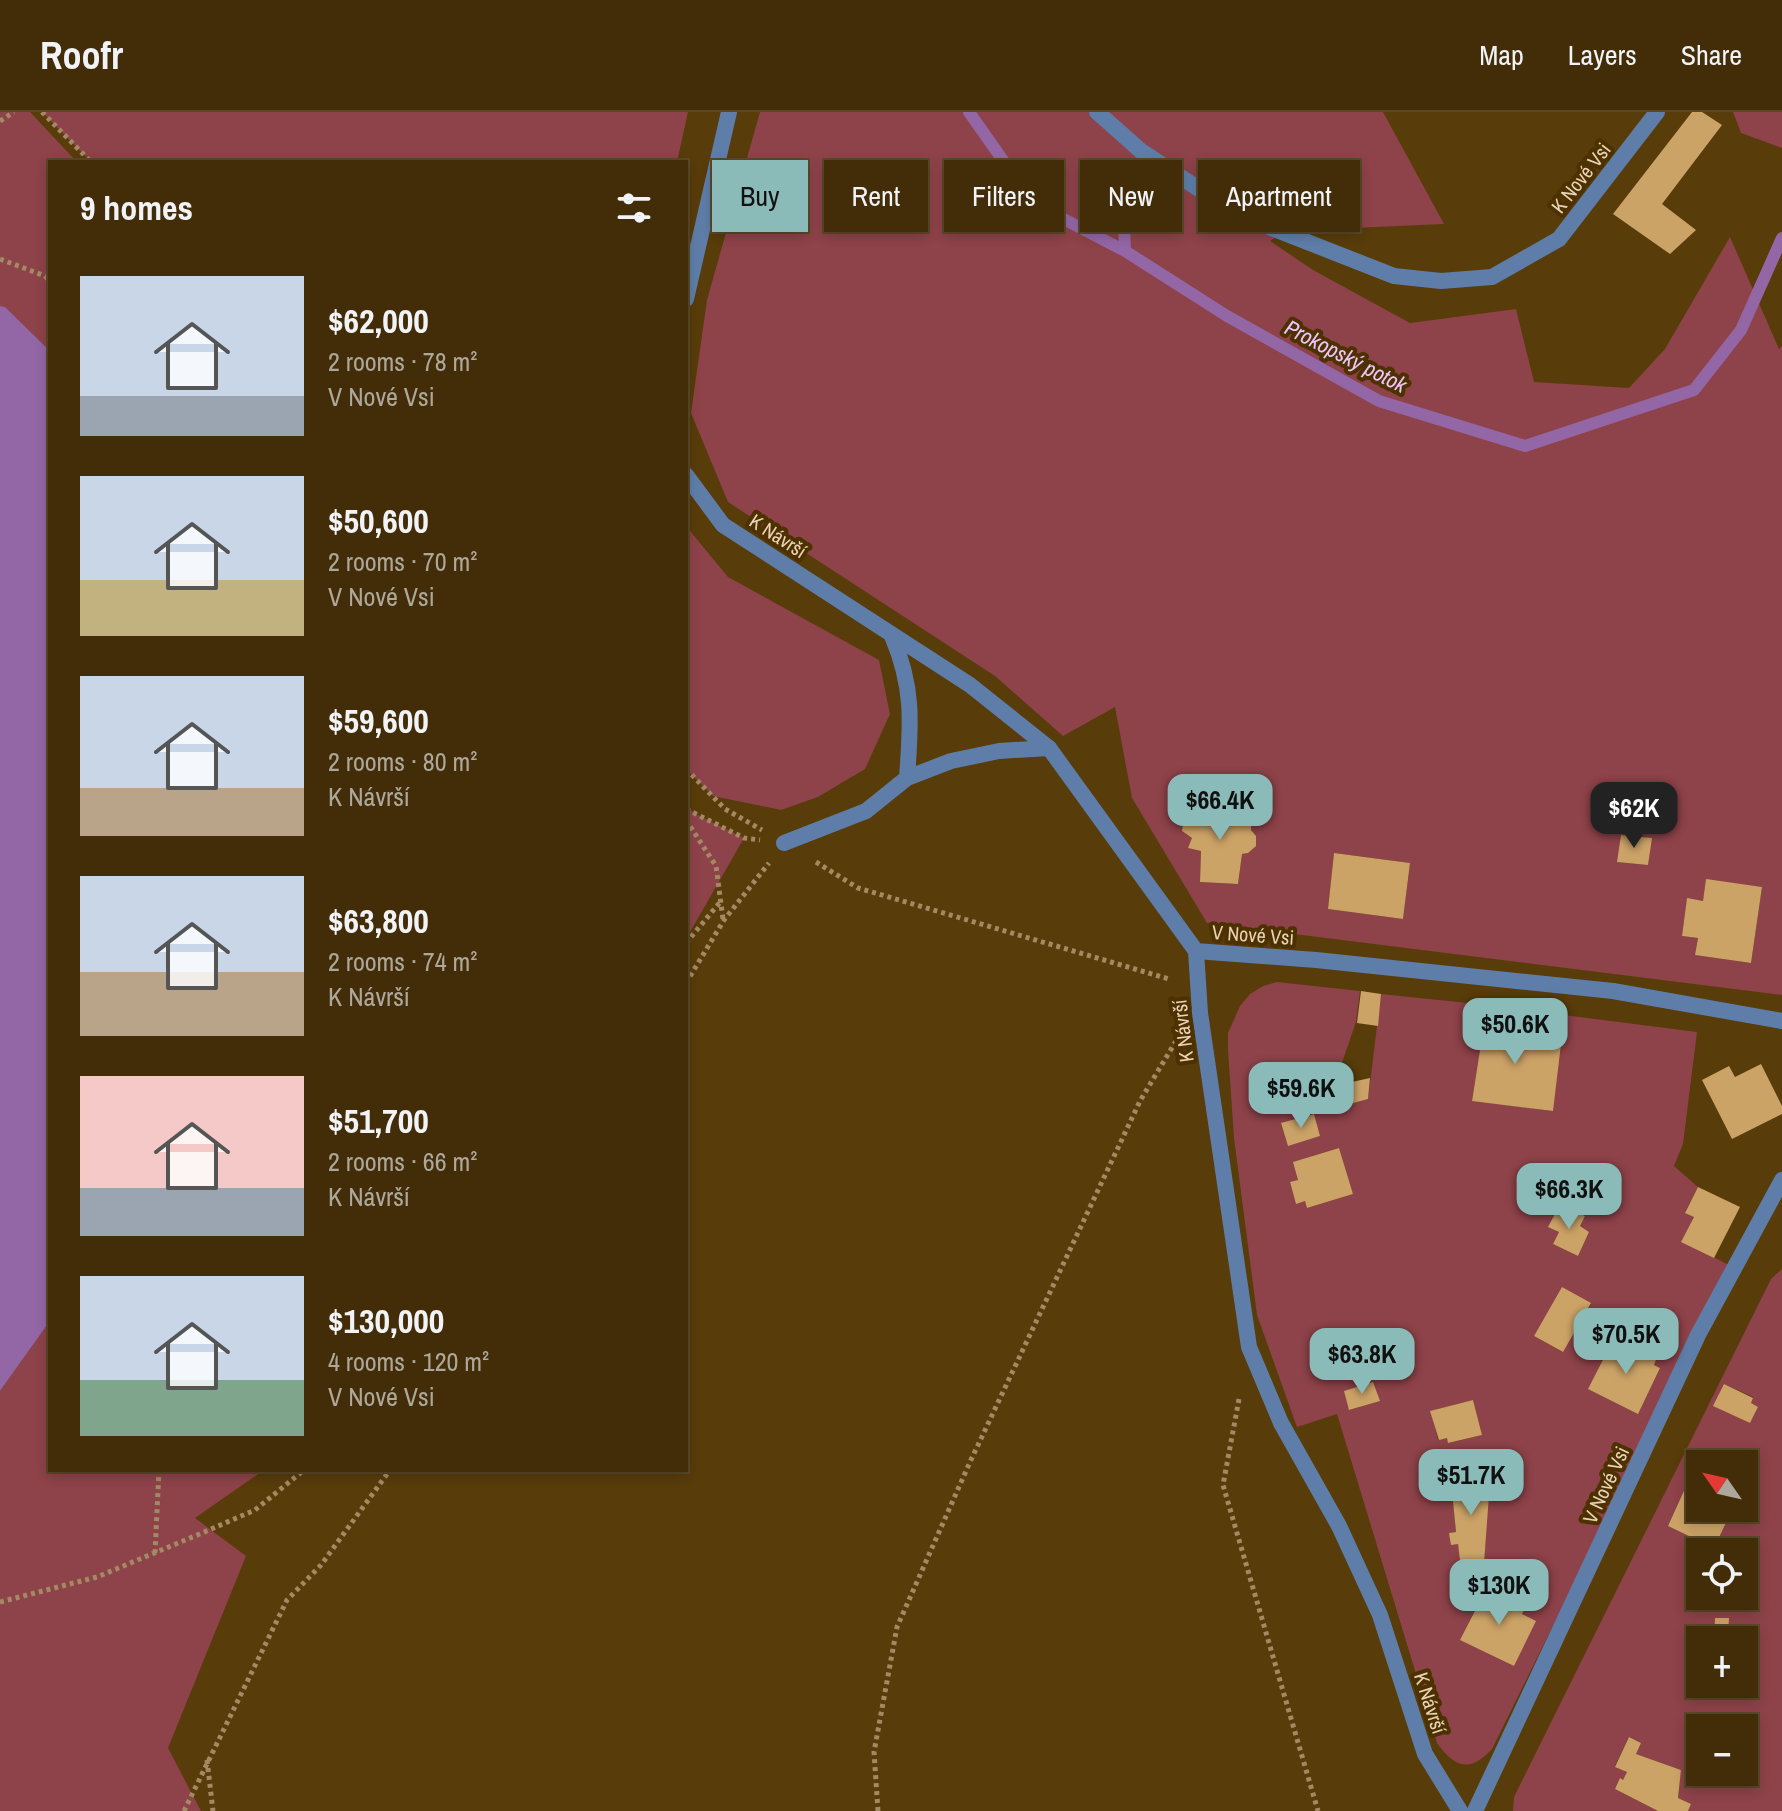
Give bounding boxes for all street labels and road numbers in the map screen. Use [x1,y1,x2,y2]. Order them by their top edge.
street label: K Nové Vsi [1545,137,1617,218]
street label: K Návrší [745,507,812,564]
street label: V Nové Vsi [1211,918,1295,951]
street label: K Návrší [1165,998,1200,1064]
street label: V Nové Vsi [1576,1442,1635,1528]
street label: K Návrší [1408,1669,1453,1737]

